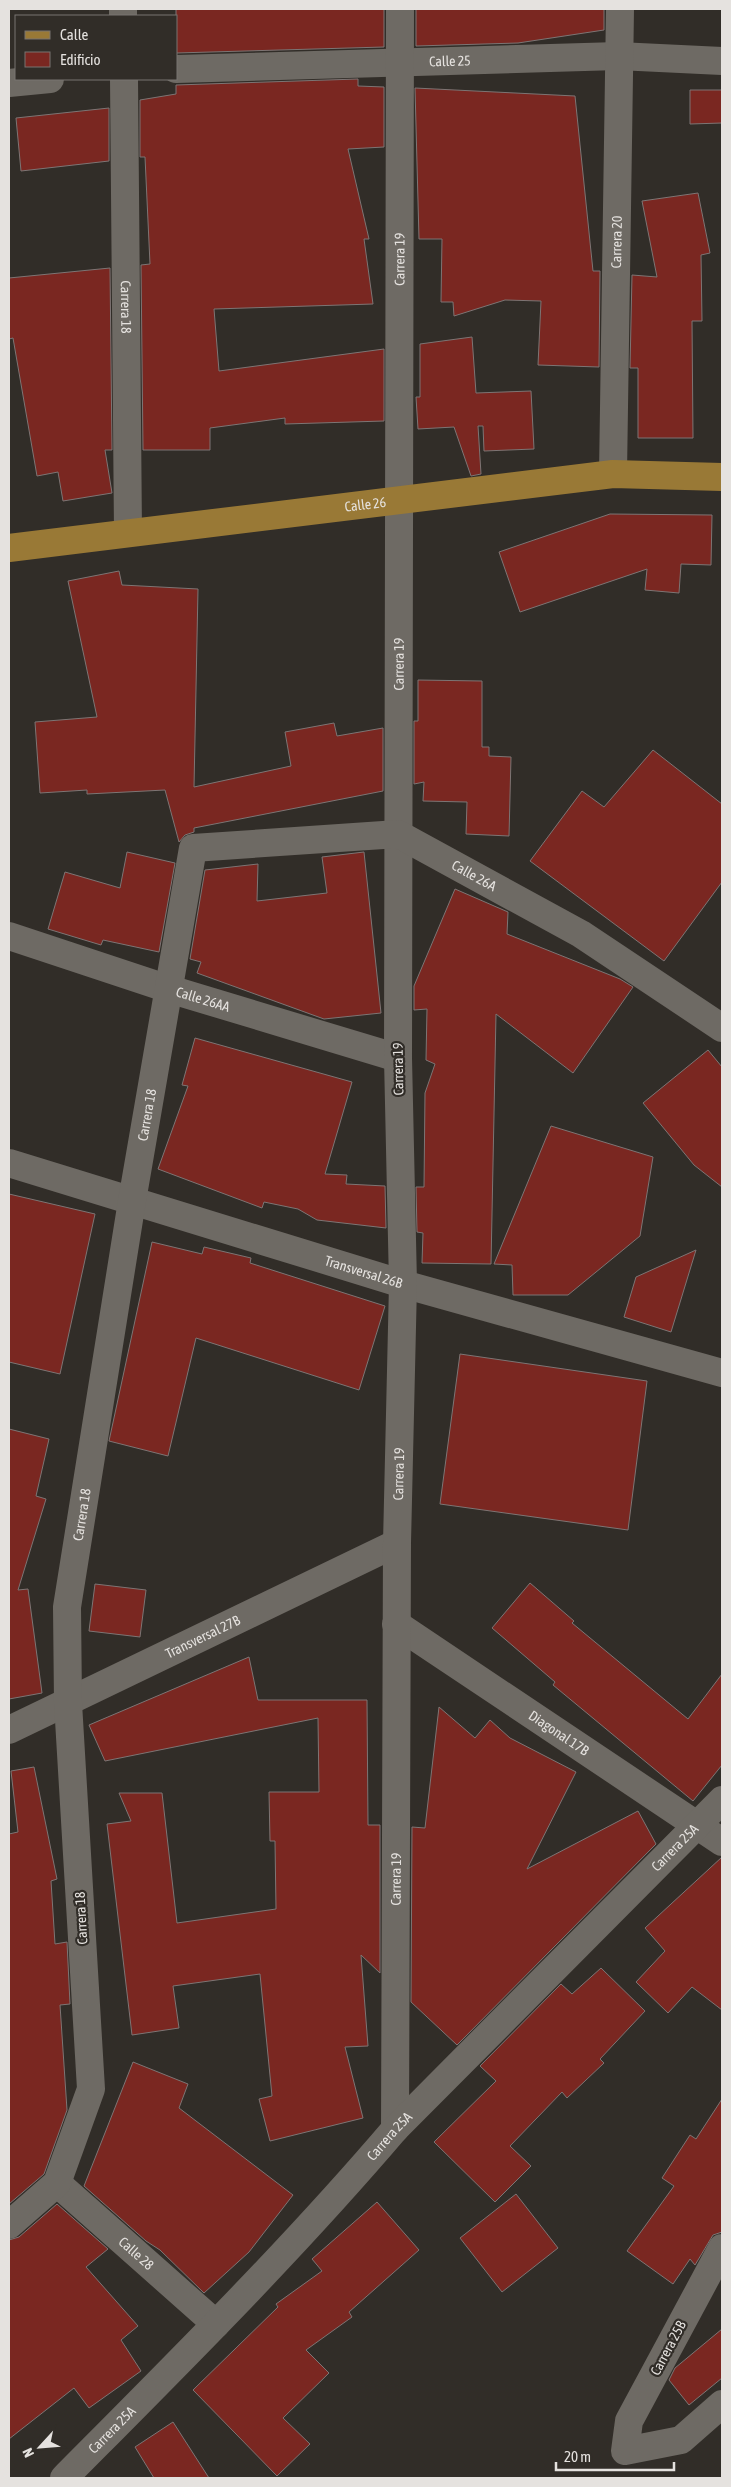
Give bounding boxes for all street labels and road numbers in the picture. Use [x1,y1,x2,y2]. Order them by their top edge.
street label: Calle 25 [429,52,471,70]
street label: Carrera 20 [608,215,625,269]
street label: Carrera 19 [391,233,408,286]
street label: Carrera 18 [118,280,134,334]
street label: Calle 26 [344,494,387,515]
street label: Carrera 19 [391,638,407,691]
street label: Calle 26A [449,857,499,894]
street label: Calle 26AA [174,984,232,1015]
street label: Carrera 19 [390,1042,406,1096]
street label: Carrera 18 [134,1087,159,1142]
street label: Transversal 26B [323,1252,405,1291]
street label: Carrera 19 [390,1447,407,1501]
street label: Carrera 18 [70,1487,94,1542]
street label: Transversal 27B [163,1612,243,1661]
street label: Diagonal 17B [526,1707,592,1759]
street label: Carrera 25A [648,1821,702,1874]
street label: Carrera 19 [388,1852,404,1906]
street label: Carrera 18 [72,1891,90,1945]
street label: Carrera 25A [363,2109,415,2164]
street label: Calle 28 [115,2234,157,2273]
street label: Carrera 25B [647,2318,689,2378]
street label: Carrera 25A [85,2403,139,2457]

